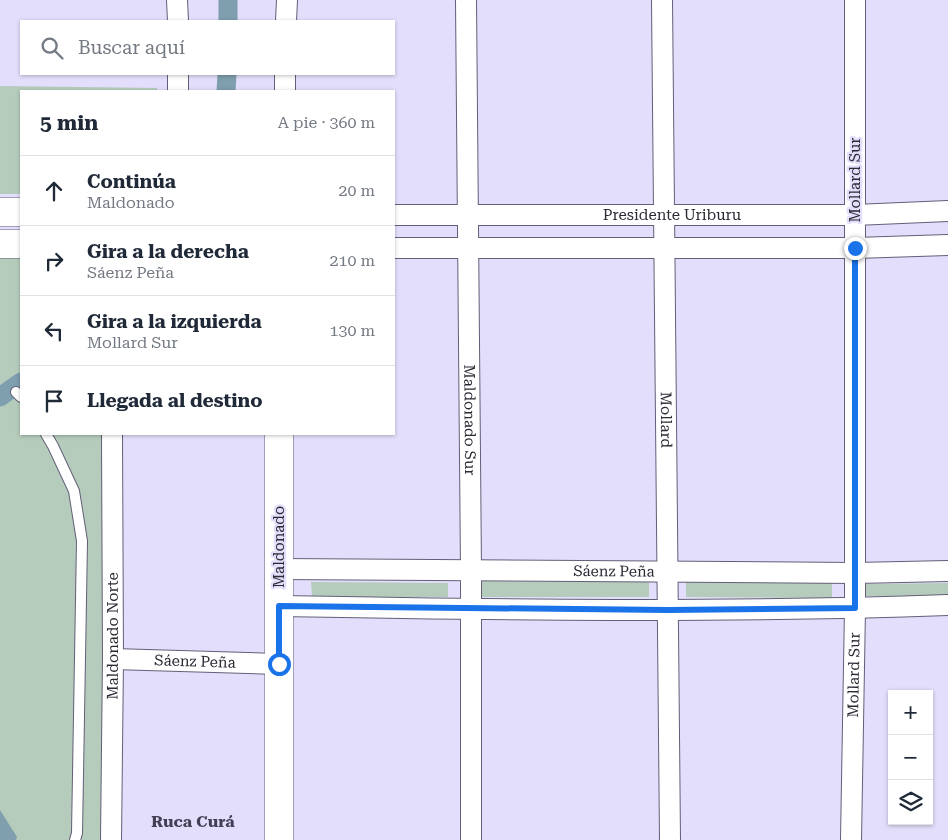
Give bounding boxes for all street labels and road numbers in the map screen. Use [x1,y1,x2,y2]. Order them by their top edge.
street label: Mollard Sur [846,137,864,223]
street label: Presidente Uriburu [603,206,742,224]
street label: Maldonado Sur [460,364,479,476]
street label: Mollard [657,392,675,449]
street label: Maldonado [270,506,288,588]
street label: Sáenz Peña [573,562,655,581]
street label: Maldonado Norte [104,572,122,700]
street label: Mollard Sur [844,632,864,718]
street label: Sáenz Peña [154,651,236,672]

